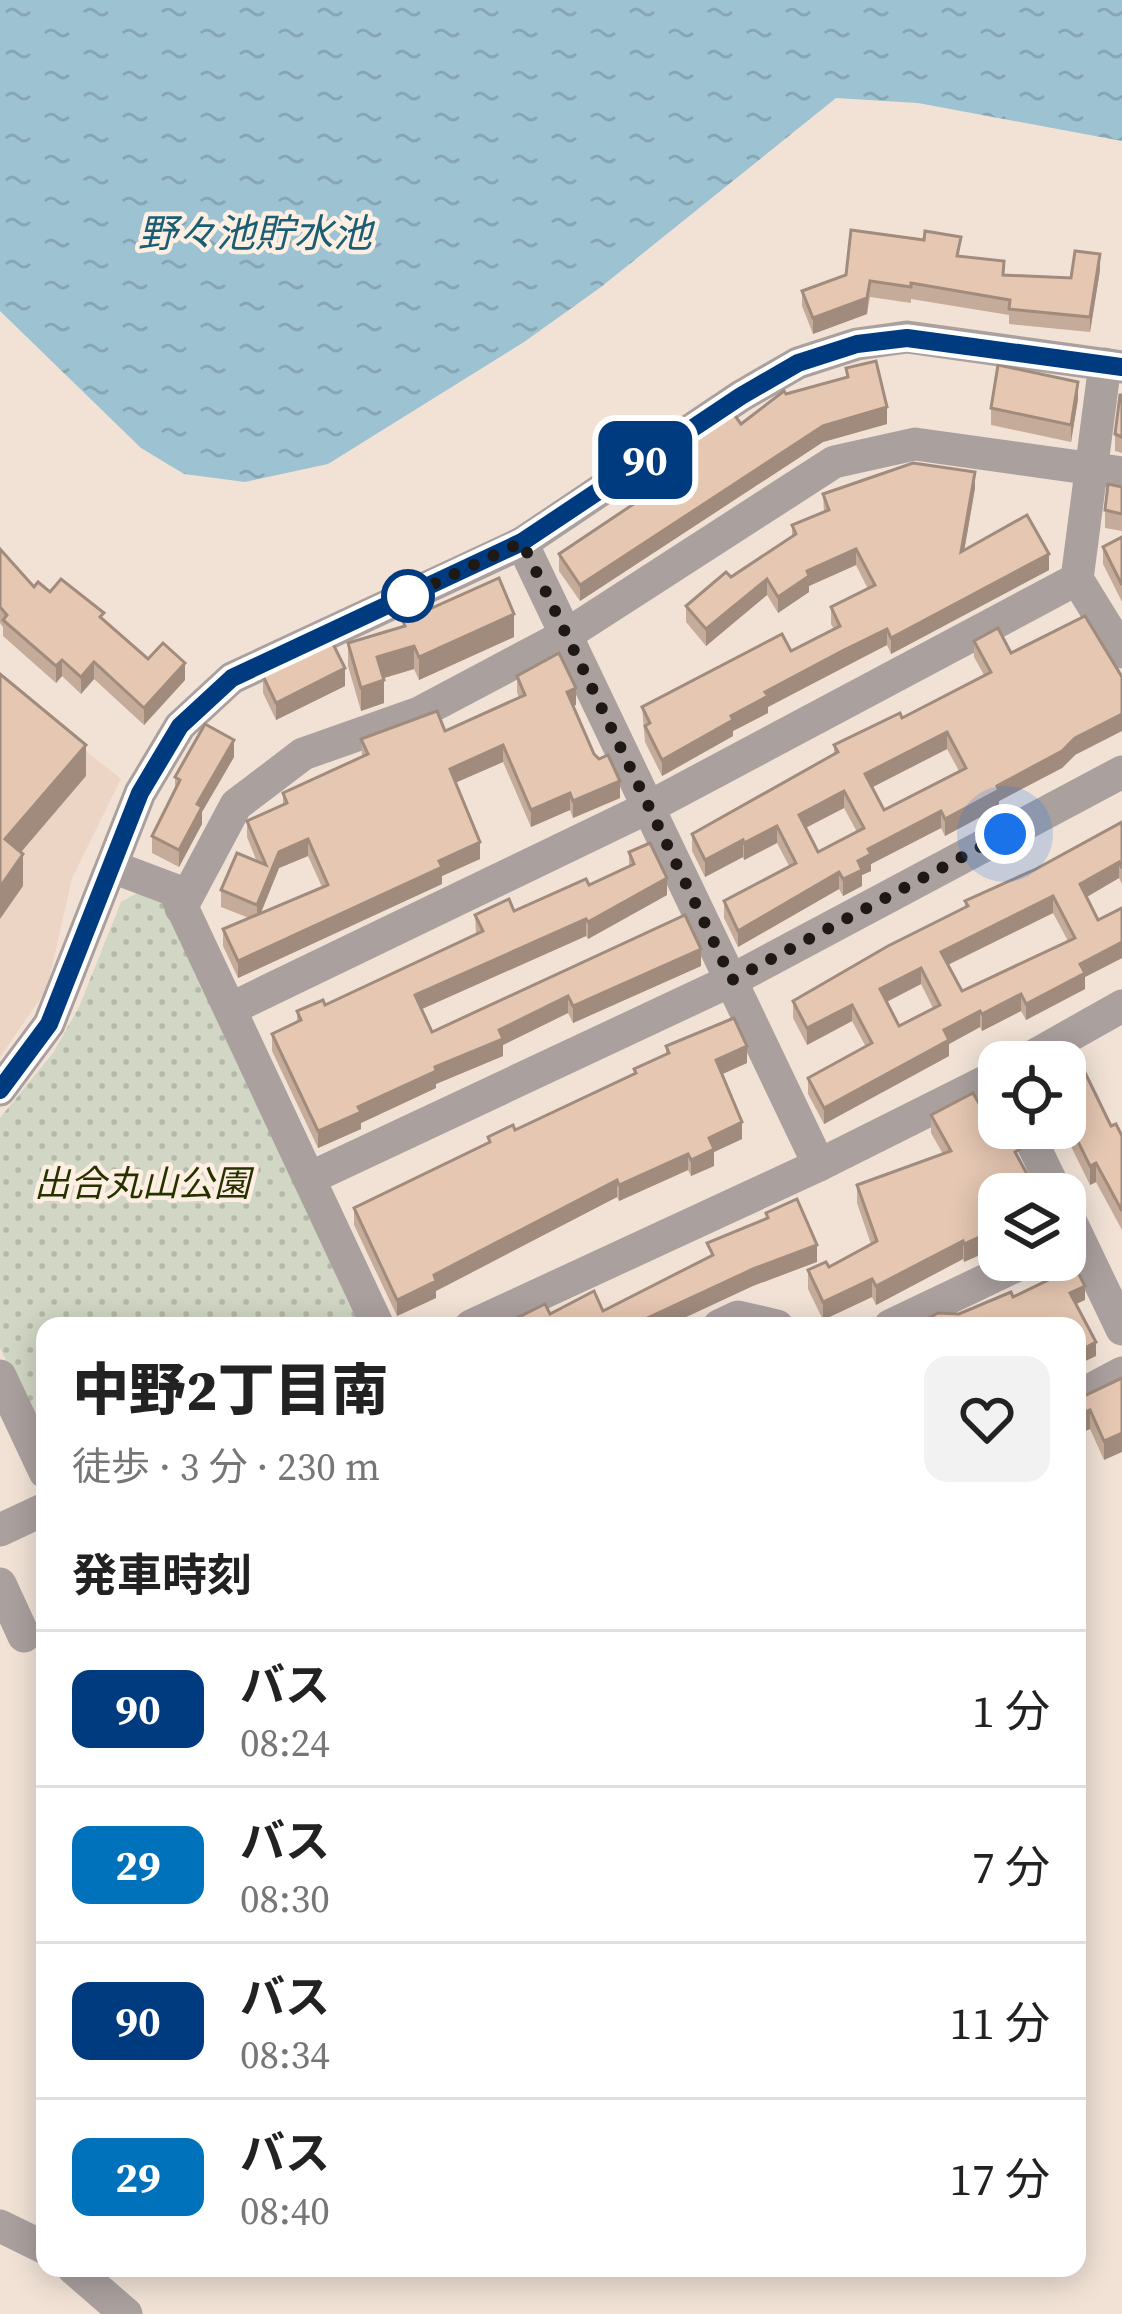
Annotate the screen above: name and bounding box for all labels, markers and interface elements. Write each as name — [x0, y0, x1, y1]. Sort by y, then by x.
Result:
water label: 野々池貯水池 — [138, 207, 376, 260]
line badge: 90 — [591, 421, 699, 499]
text: 90 — [622, 431, 668, 489]
unlabelled marker — [383, 571, 433, 621]
your location — [975, 804, 1035, 864]
map controls — [978, 1041, 1086, 1281]
button: locate — [978, 1041, 1086, 1149]
park label: 出合丸山公園 — [34, 1159, 255, 1208]
button: layers — [978, 1173, 1086, 1281]
text: 中野2丁目南 — [72, 1351, 388, 1429]
button: heart — [924, 1356, 1050, 1482]
text: 徒歩 · 3 分 · 230 m — [72, 1440, 380, 1493]
text: 発車時刻 — [72, 1544, 252, 1606]
text: バス — [240, 1654, 330, 1716]
text: 90 — [115, 1680, 161, 1738]
text: 1 分 — [972, 1680, 1050, 1742]
text: 08:24 — [240, 1716, 330, 1769]
text: バス — [240, 1810, 330, 1872]
text: 29 — [115, 1836, 161, 1894]
text: 7 分 — [972, 1836, 1050, 1898]
text: 08:30 — [240, 1872, 330, 1925]
text: バス — [240, 1966, 330, 2028]
text: 90 — [115, 1992, 161, 2050]
text: 11 分 — [950, 1992, 1050, 2054]
text: 08:34 — [240, 2028, 330, 2081]
text: バス — [240, 2122, 330, 2184]
text: 29 — [115, 2148, 161, 2206]
text: 17 分 — [950, 2148, 1050, 2210]
text: 08:40 — [240, 2184, 330, 2237]

